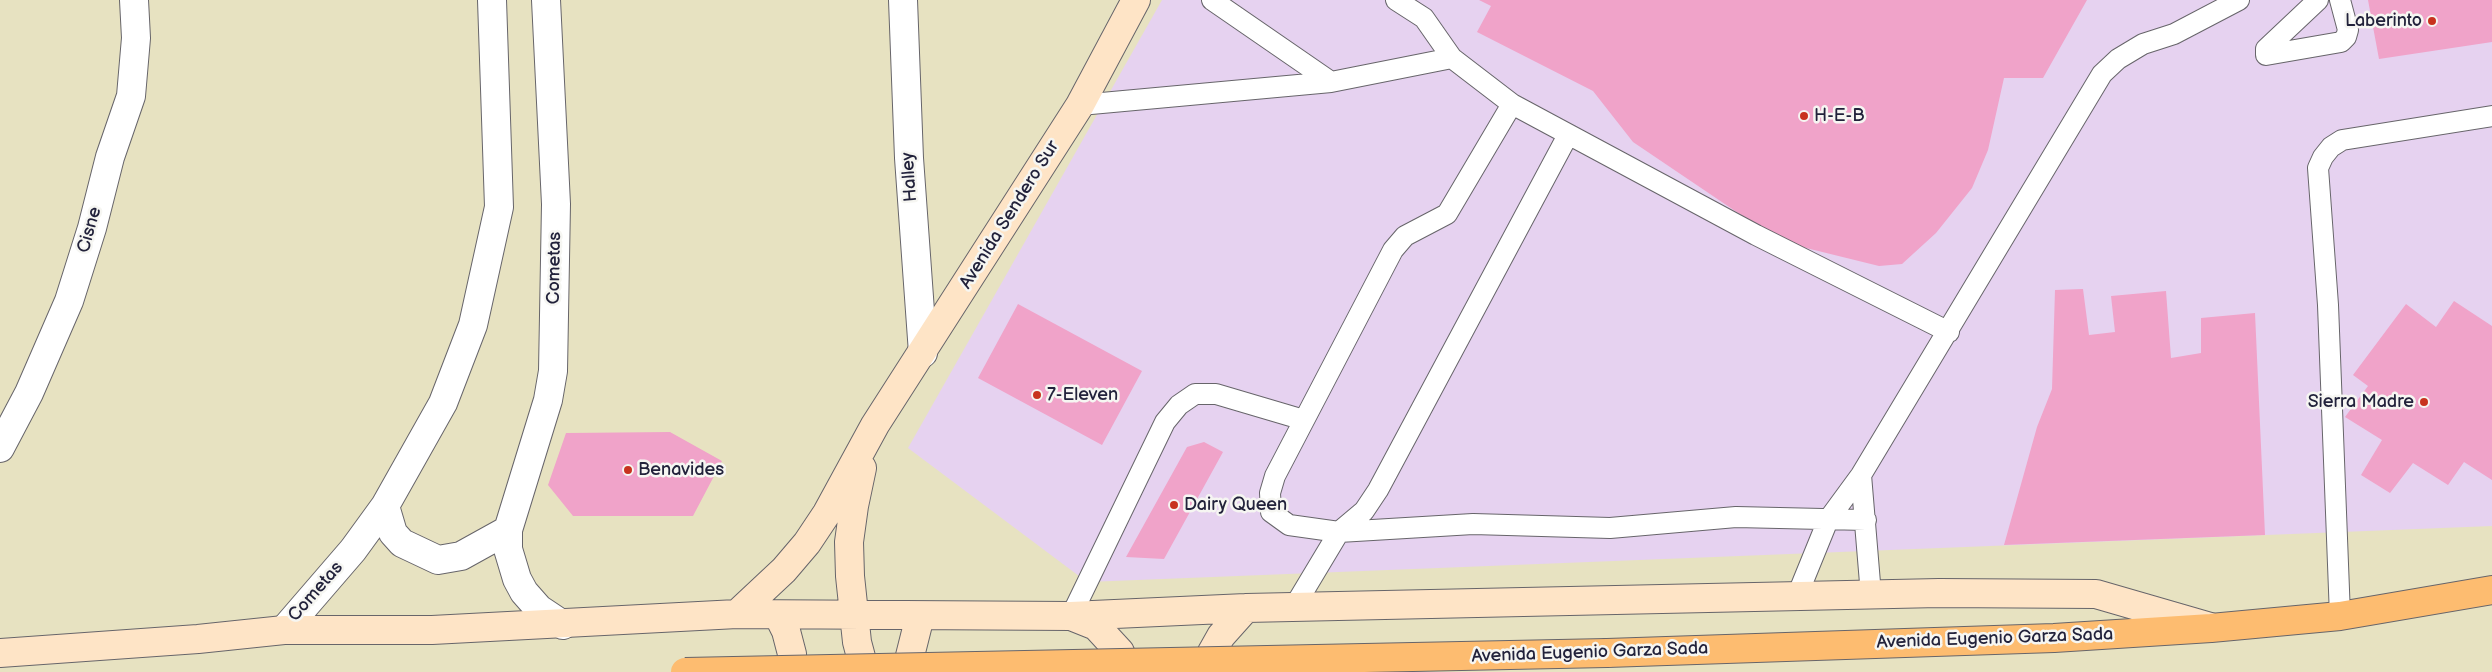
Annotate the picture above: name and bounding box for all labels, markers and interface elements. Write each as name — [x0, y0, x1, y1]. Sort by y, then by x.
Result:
place label: Laberinto — [2345, 10, 2422, 32]
marker: Laberinto — [2426, 15, 2438, 27]
place label: H-E-B — [1814, 105, 1865, 127]
marker: H-E-B — [1798, 110, 1810, 122]
street label: Avenida Sendero Sur — [956, 137, 1064, 293]
street label: Halley — [897, 151, 923, 203]
street label: Cisne — [73, 205, 107, 255]
street label: Cometas — [544, 231, 566, 305]
place label: 7-Eleven — [1047, 384, 1118, 406]
marker: 7-Eleven — [1031, 389, 1043, 401]
place label: Sierra Madre — [2308, 391, 2414, 413]
marker: Sierra Madre — [2418, 396, 2430, 408]
place label: Benavides — [638, 459, 724, 481]
marker: Benavides — [622, 464, 634, 476]
place label: Dairy Queen — [1184, 494, 1287, 516]
marker: Dairy Queen — [1168, 499, 1180, 511]
street label: Cometas — [284, 557, 348, 627]
street label: Avenida Eugenio Garza Sada — [1876, 624, 2114, 654]
street label: Avenida Eugenio Garza Sada — [1471, 638, 1709, 668]

